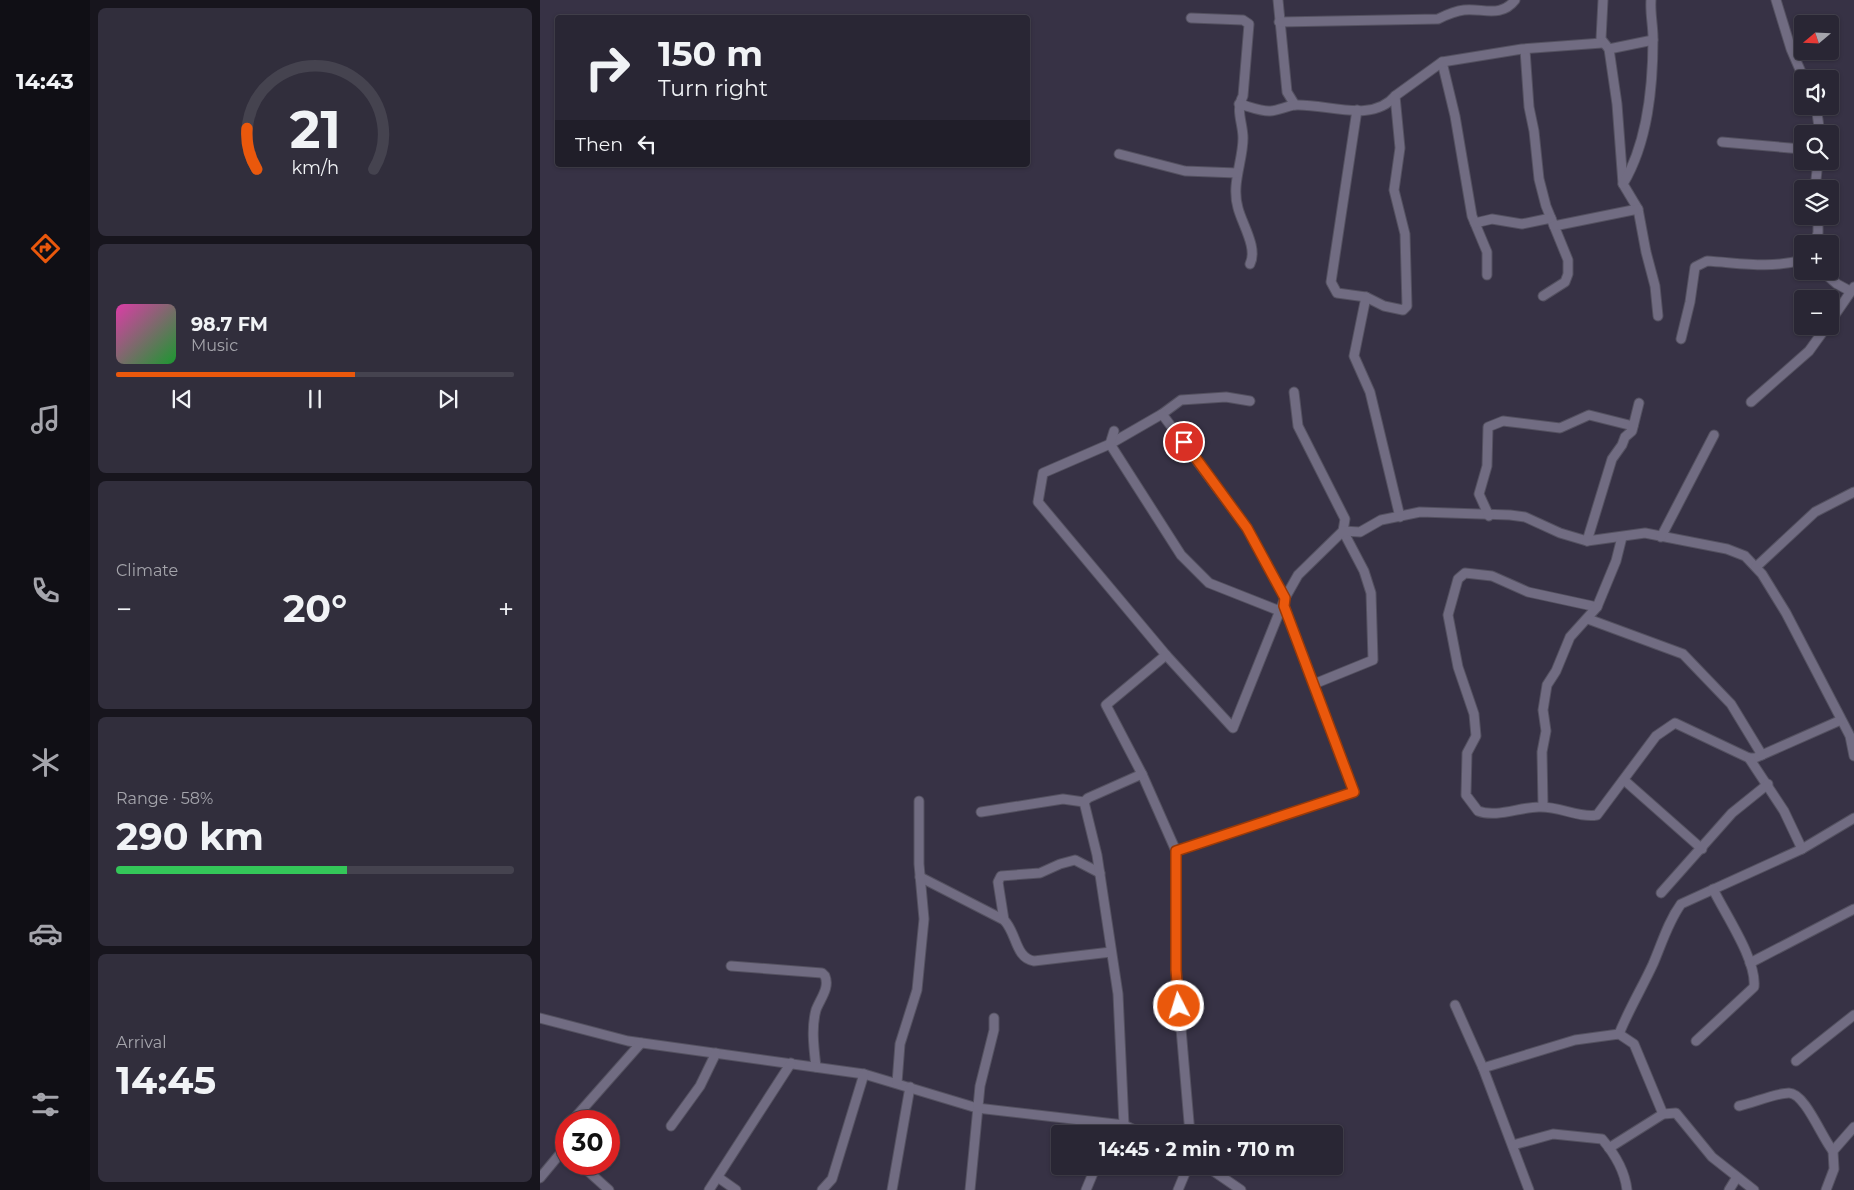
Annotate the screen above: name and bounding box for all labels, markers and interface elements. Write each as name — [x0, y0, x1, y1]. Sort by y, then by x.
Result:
north arrow — [1794, 15, 1839, 60]
map controls — [1794, 15, 1839, 335]
text: 150 m — [658, 32, 763, 75]
icon: right — [575, 35, 640, 100]
text: 14:43 — [16, 68, 74, 95]
button: sound — [1794, 70, 1839, 115]
text: Turn right — [658, 75, 768, 102]
text: 21 — [289, 98, 341, 161]
button: search — [1794, 125, 1839, 170]
icon: left — [633, 130, 661, 158]
text: Then — [575, 133, 623, 156]
text: km/h — [291, 157, 339, 178]
button: layers — [1794, 180, 1839, 225]
icon: directions — [28, 231, 63, 266]
button: + — [1794, 235, 1839, 280]
button: − — [1794, 290, 1839, 335]
text: 98.7 FM — [191, 313, 268, 336]
text: Music — [191, 336, 238, 355]
icon: previous — [168, 385, 196, 413]
icon: pause — [301, 385, 329, 413]
icon: next — [434, 385, 462, 413]
icon: music — [28, 402, 63, 437]
pin — [1163, 421, 1205, 463]
icon: arrive — [1170, 428, 1198, 456]
text: Climate — [116, 561, 178, 580]
icon: phone — [28, 573, 63, 608]
text: 20° — [283, 585, 347, 632]
text: − — [116, 592, 132, 626]
text: + — [498, 592, 514, 626]
icon: climate — [28, 745, 63, 780]
text: Range · 58% — [116, 789, 213, 808]
text: 290 km — [116, 813, 264, 860]
icon: car — [28, 916, 63, 951]
position arrow — [1152, 979, 1204, 1031]
text: Arrival — [116, 1033, 166, 1052]
text: 14:45 — [116, 1057, 216, 1104]
icon: filters — [28, 1087, 63, 1122]
speed limit sign: 30 — [555, 1110, 620, 1175]
text: 14:45 · 2 min · 710 m — [1099, 1138, 1295, 1161]

